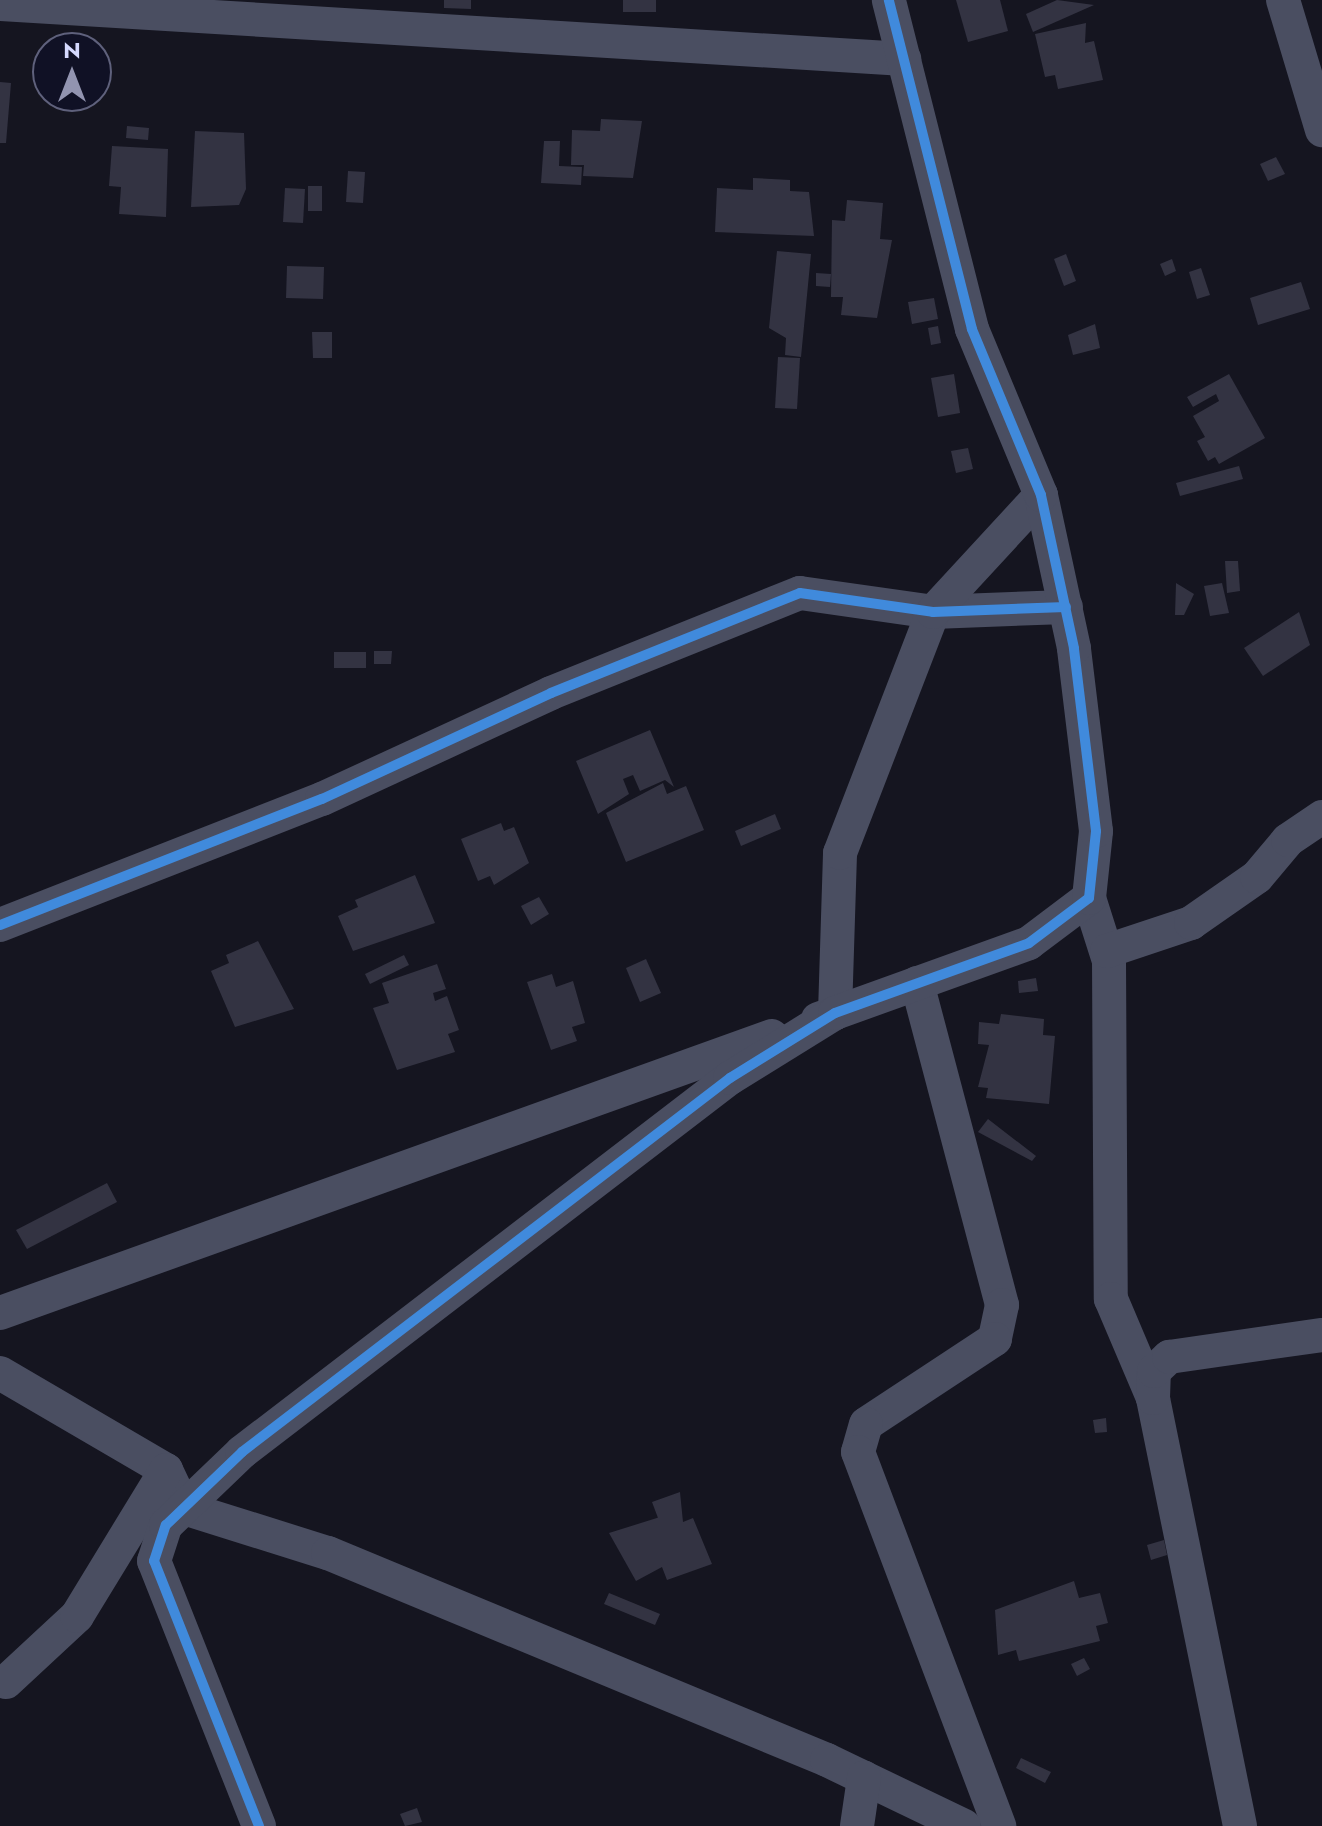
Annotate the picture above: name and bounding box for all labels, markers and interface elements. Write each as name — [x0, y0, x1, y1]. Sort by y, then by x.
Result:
north arrow — [32, 32, 112, 112]
text: N — [63, 34, 81, 66]

